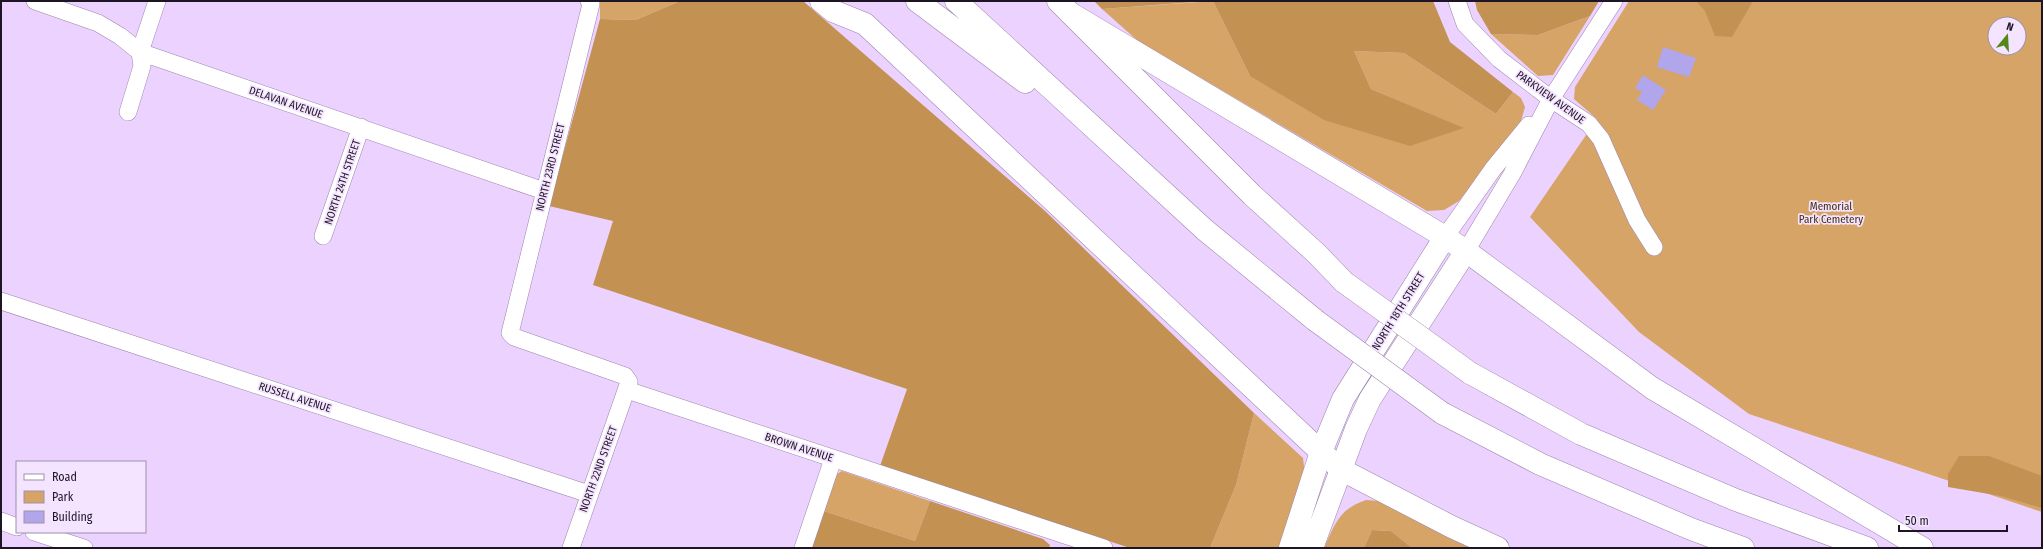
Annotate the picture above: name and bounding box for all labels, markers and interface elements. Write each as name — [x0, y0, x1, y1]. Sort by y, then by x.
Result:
north arrow — [1987, 16, 2027, 56]
text: N — [2005, 20, 2015, 34]
street label: PARKVIEW AVENUE — [1514, 68, 1588, 127]
street label: DELAVAN AVENUE — [247, 84, 324, 121]
street label: NORTH 23RD STREET — [533, 121, 568, 212]
street label: NORTH 24TH STREET — [322, 137, 363, 226]
park label: Memorial Park Cemetery — [1799, 200, 1863, 226]
street label: NORTH 18TH STREET — [1369, 269, 1428, 353]
street label: RUSSELL AVENUE — [257, 380, 333, 415]
street label: NORTH 22ND STREET — [577, 423, 620, 514]
street label: BROWN AVENUE — [763, 430, 835, 465]
legend — [16, 461, 146, 533]
text: Road — [52, 470, 77, 484]
text: Park — [52, 490, 74, 504]
scale bar — [1899, 507, 2007, 533]
text: Building — [52, 510, 93, 524]
text: 50 m — [1905, 514, 1929, 528]

